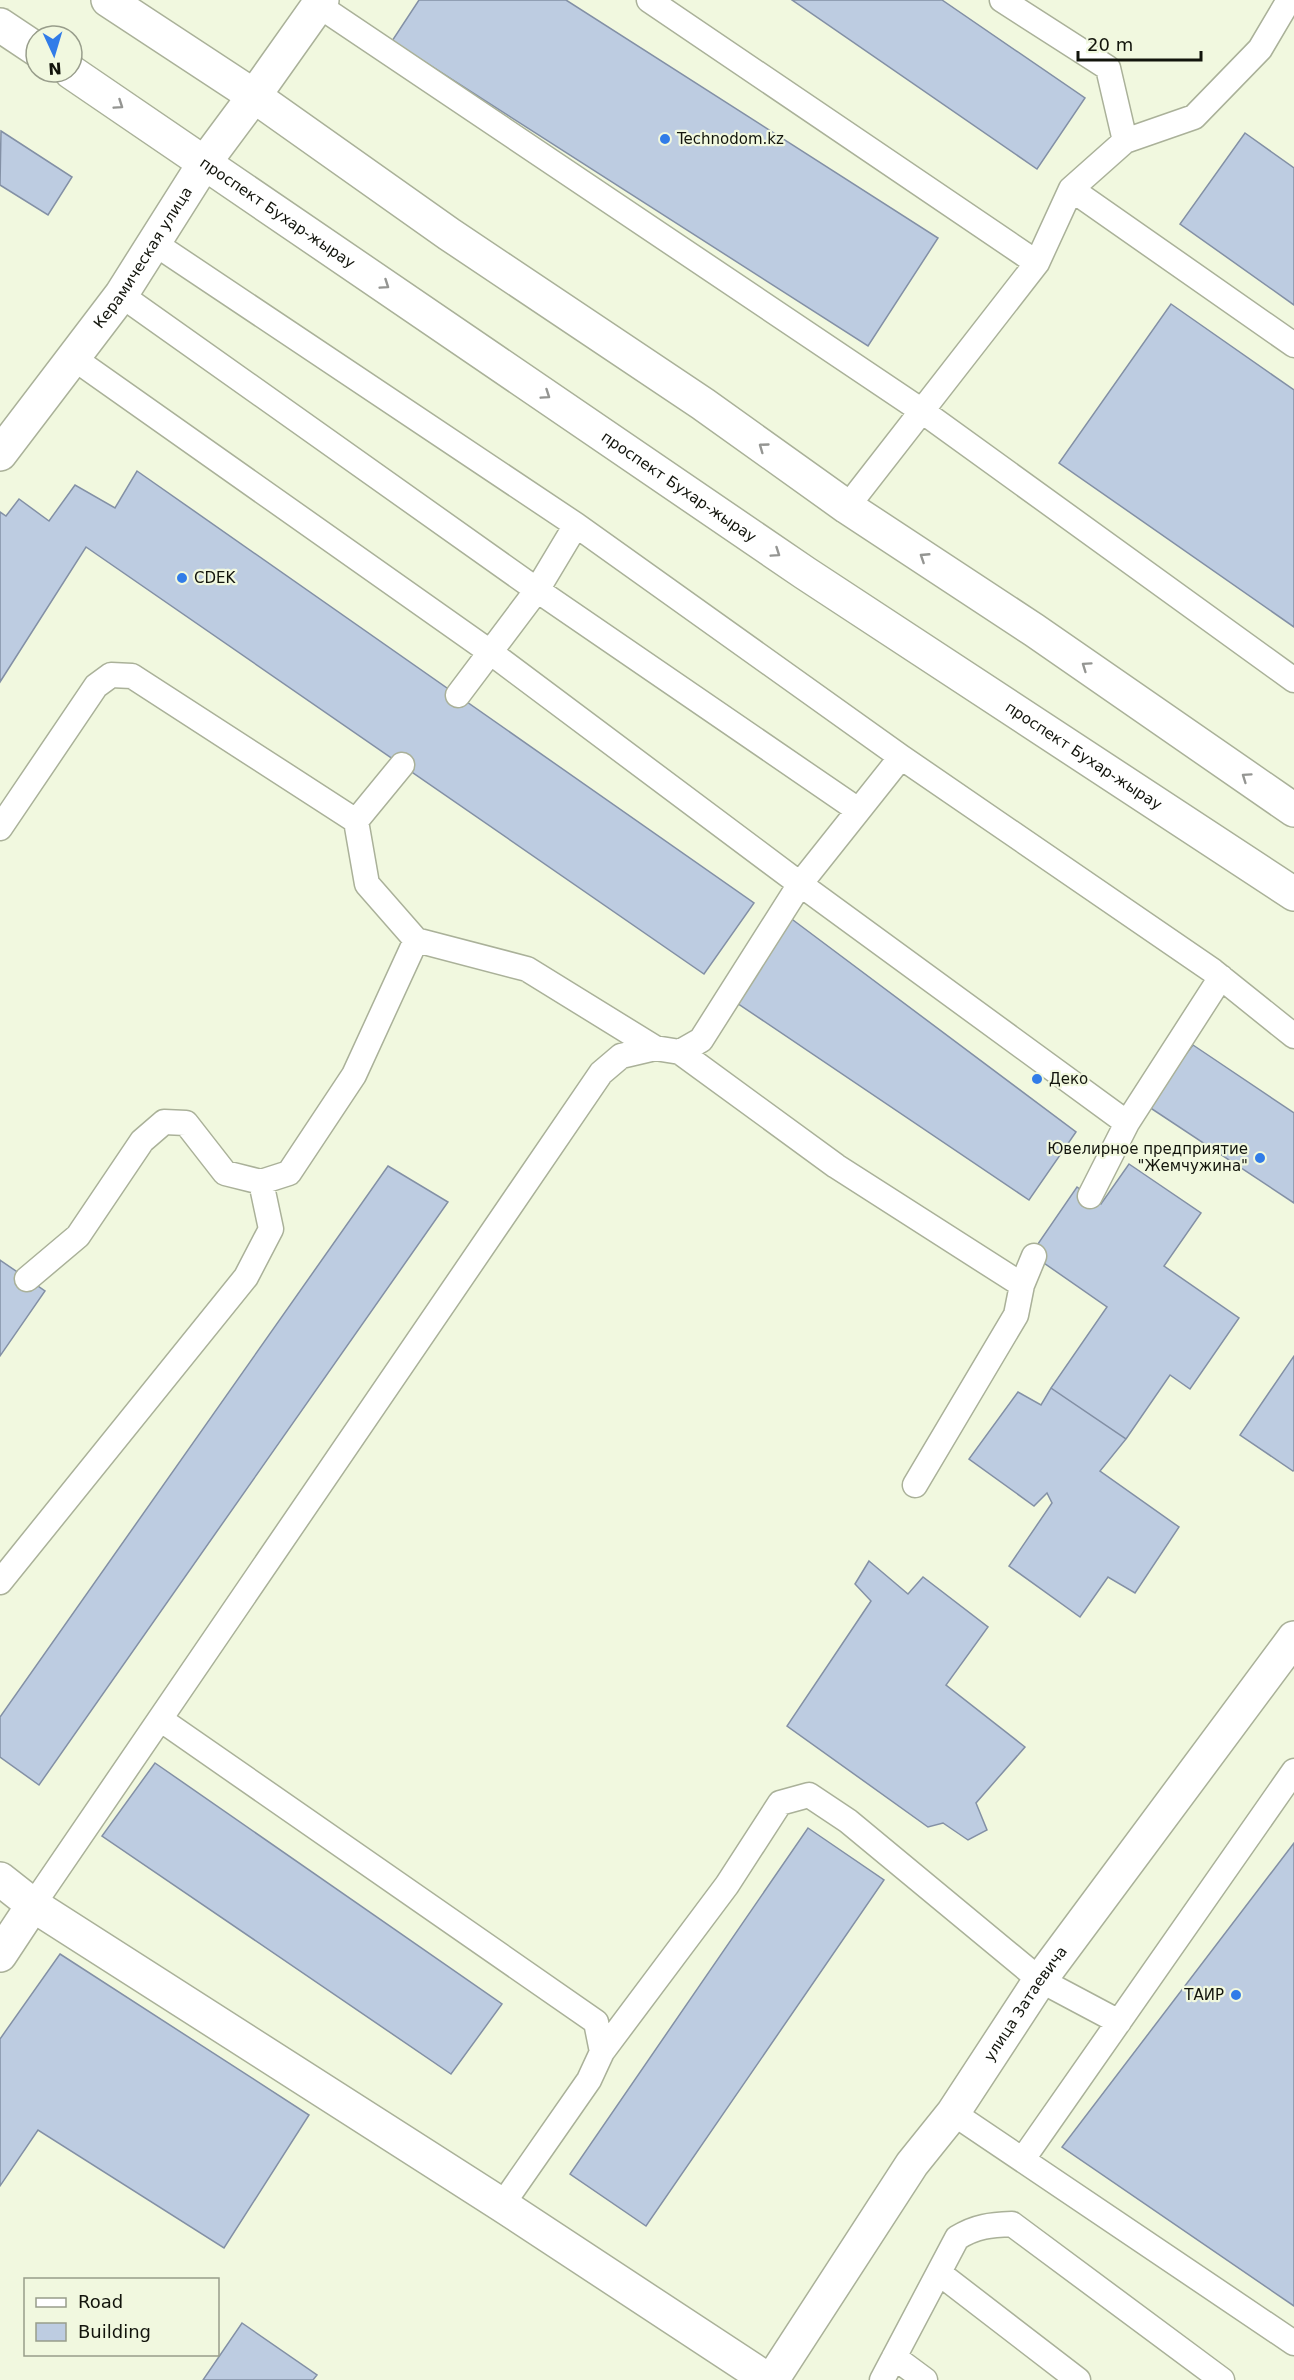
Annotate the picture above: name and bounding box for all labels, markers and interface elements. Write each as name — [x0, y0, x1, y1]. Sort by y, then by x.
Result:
north arrow — [24, 24, 84, 84]
scale bar — [1078, 24, 1201, 62]
text: 20 m — [1087, 34, 1133, 55]
text: N — [48, 59, 62, 78]
one-way arrow — [113, 97, 124, 108]
place label: Technodom.kz — [676, 130, 784, 148]
marker: Technodom.kz — [658, 132, 672, 146]
street label: проспект Бухар-жырау — [197, 154, 358, 272]
street label: Керамическая улица — [90, 184, 196, 332]
one-way arrow — [378, 278, 389, 289]
one-way arrow — [539, 388, 550, 399]
street label: проспект Бухар-жырау — [598, 428, 760, 546]
one-way arrow — [758, 443, 769, 454]
one-way arrow — [769, 546, 780, 557]
one-way arrow — [919, 554, 930, 565]
place label: CDEK — [194, 569, 237, 587]
marker: CDEK — [175, 571, 189, 585]
one-way arrow — [1081, 662, 1092, 673]
street label: проспект Бухар-жырау — [1002, 698, 1165, 814]
one-way arrow — [1242, 773, 1253, 784]
place label: Деко — [1049, 1070, 1088, 1088]
marker: Деко — [1030, 1072, 1044, 1086]
place label: Ювелирное предприятие "Жемчужина" — [1047, 1140, 1248, 1175]
marker: Ювелирное предприятие "Жемчужина" — [1253, 1151, 1267, 1165]
street label: улица Затаевича — [980, 1943, 1071, 2065]
place label: ТАИР — [1183, 1986, 1224, 2004]
marker: ТАИР — [1229, 1988, 1243, 2002]
legend — [24, 2278, 219, 2356]
text: Road — [78, 2291, 123, 2312]
text: Building — [78, 2321, 151, 2342]

